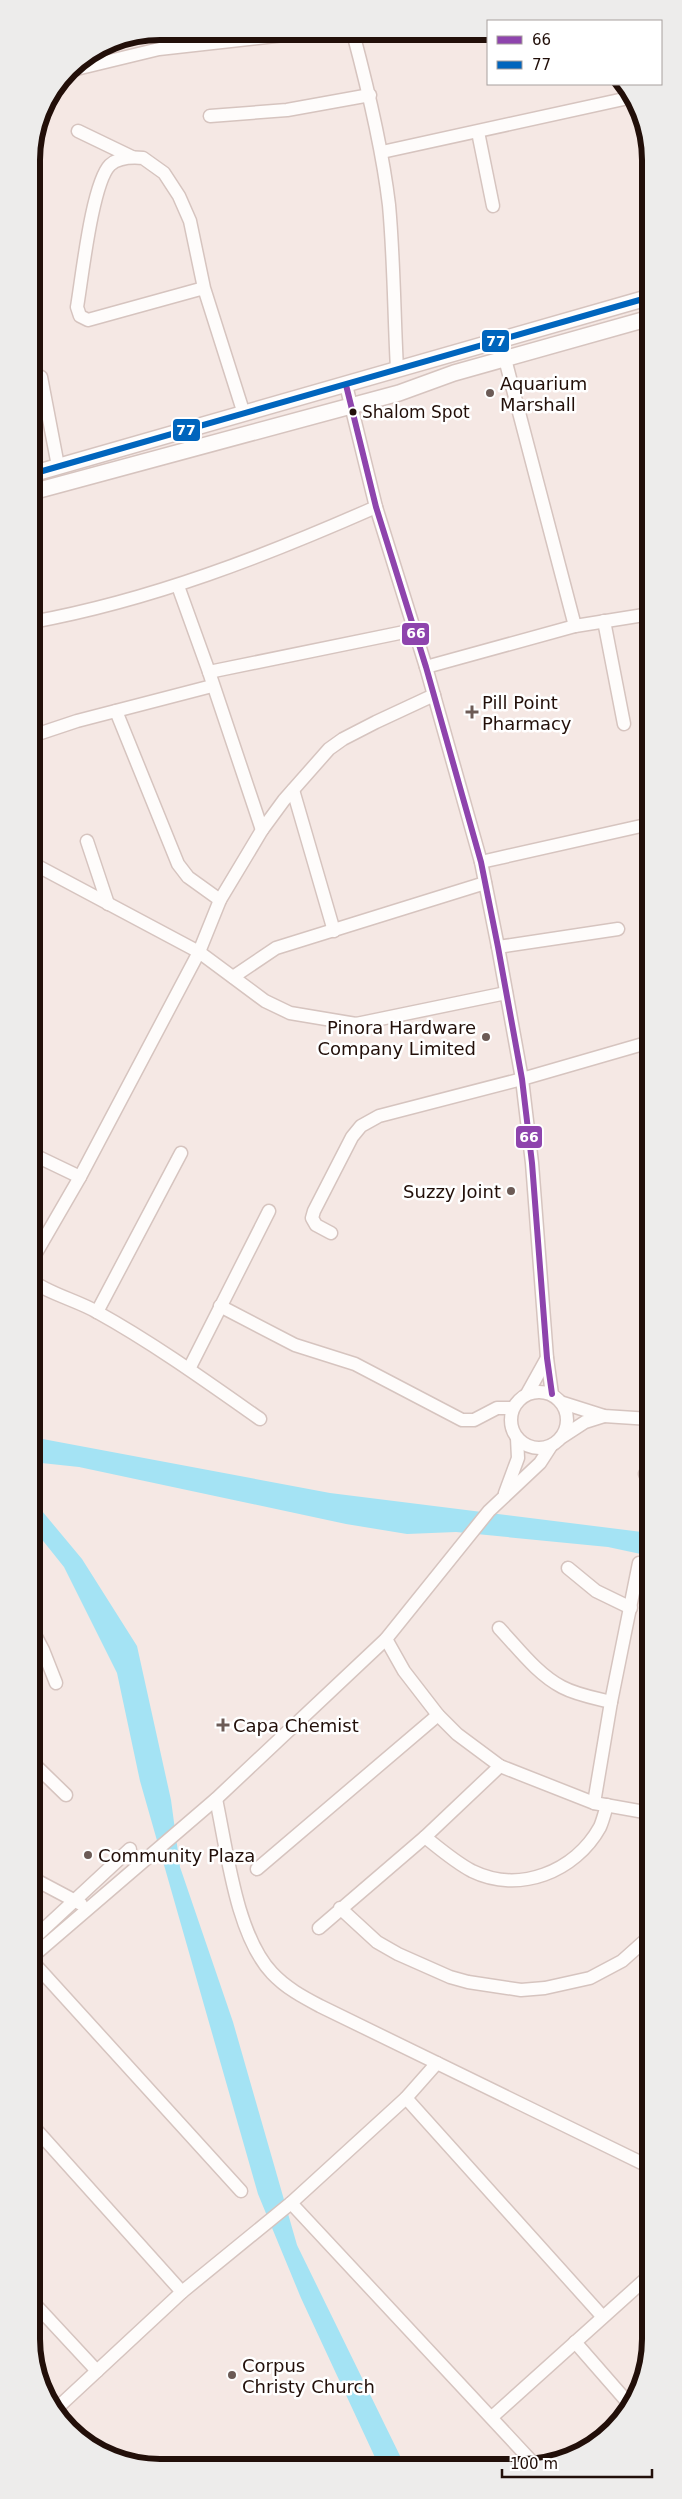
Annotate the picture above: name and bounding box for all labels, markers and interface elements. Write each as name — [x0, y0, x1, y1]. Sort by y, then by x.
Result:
legend — [487, 20, 662, 85]
text: 66 — [532, 31, 551, 49]
text: 77 — [532, 56, 551, 74]
line badge: 77 — [481, 329, 510, 353]
text: 77 — [486, 333, 506, 349]
place label: Aquarium Marshall — [500, 373, 587, 415]
marker: Aquarium Marshall — [484, 387, 496, 399]
place label: Shalom Spot — [362, 402, 470, 422]
marker: Shalom Spot — [348, 407, 358, 417]
line badge: 77 — [172, 418, 201, 442]
text: 77 — [176, 422, 196, 438]
line badge: 66 — [401, 622, 430, 646]
text: 66 — [406, 625, 426, 641]
place label: Pill Point Pharmacy — [482, 692, 572, 734]
marker: Pill Point Pharmacy — [466, 706, 478, 718]
place label: Pinora Hardware Company Limited — [318, 1017, 476, 1059]
marker: Pinora Hardware Company Limited — [480, 1031, 492, 1043]
line badge: 66 — [515, 1125, 543, 1149]
text: 66 — [519, 1129, 539, 1145]
place label: Suzzy Joint — [403, 1181, 501, 1202]
marker: Suzzy Joint — [505, 1185, 517, 1197]
place label: Capa Chemist — [233, 1715, 359, 1736]
marker: Capa Chemist — [217, 1719, 229, 1731]
place label: Community Plaza — [98, 1845, 255, 1866]
marker: Community Plaza — [82, 1849, 94, 1861]
place label: Corpus Christy Church — [242, 2355, 375, 2397]
marker: Corpus Christy Church — [226, 2369, 238, 2381]
scale bar — [502, 2446, 652, 2478]
text: 100 m — [510, 2455, 558, 2473]

